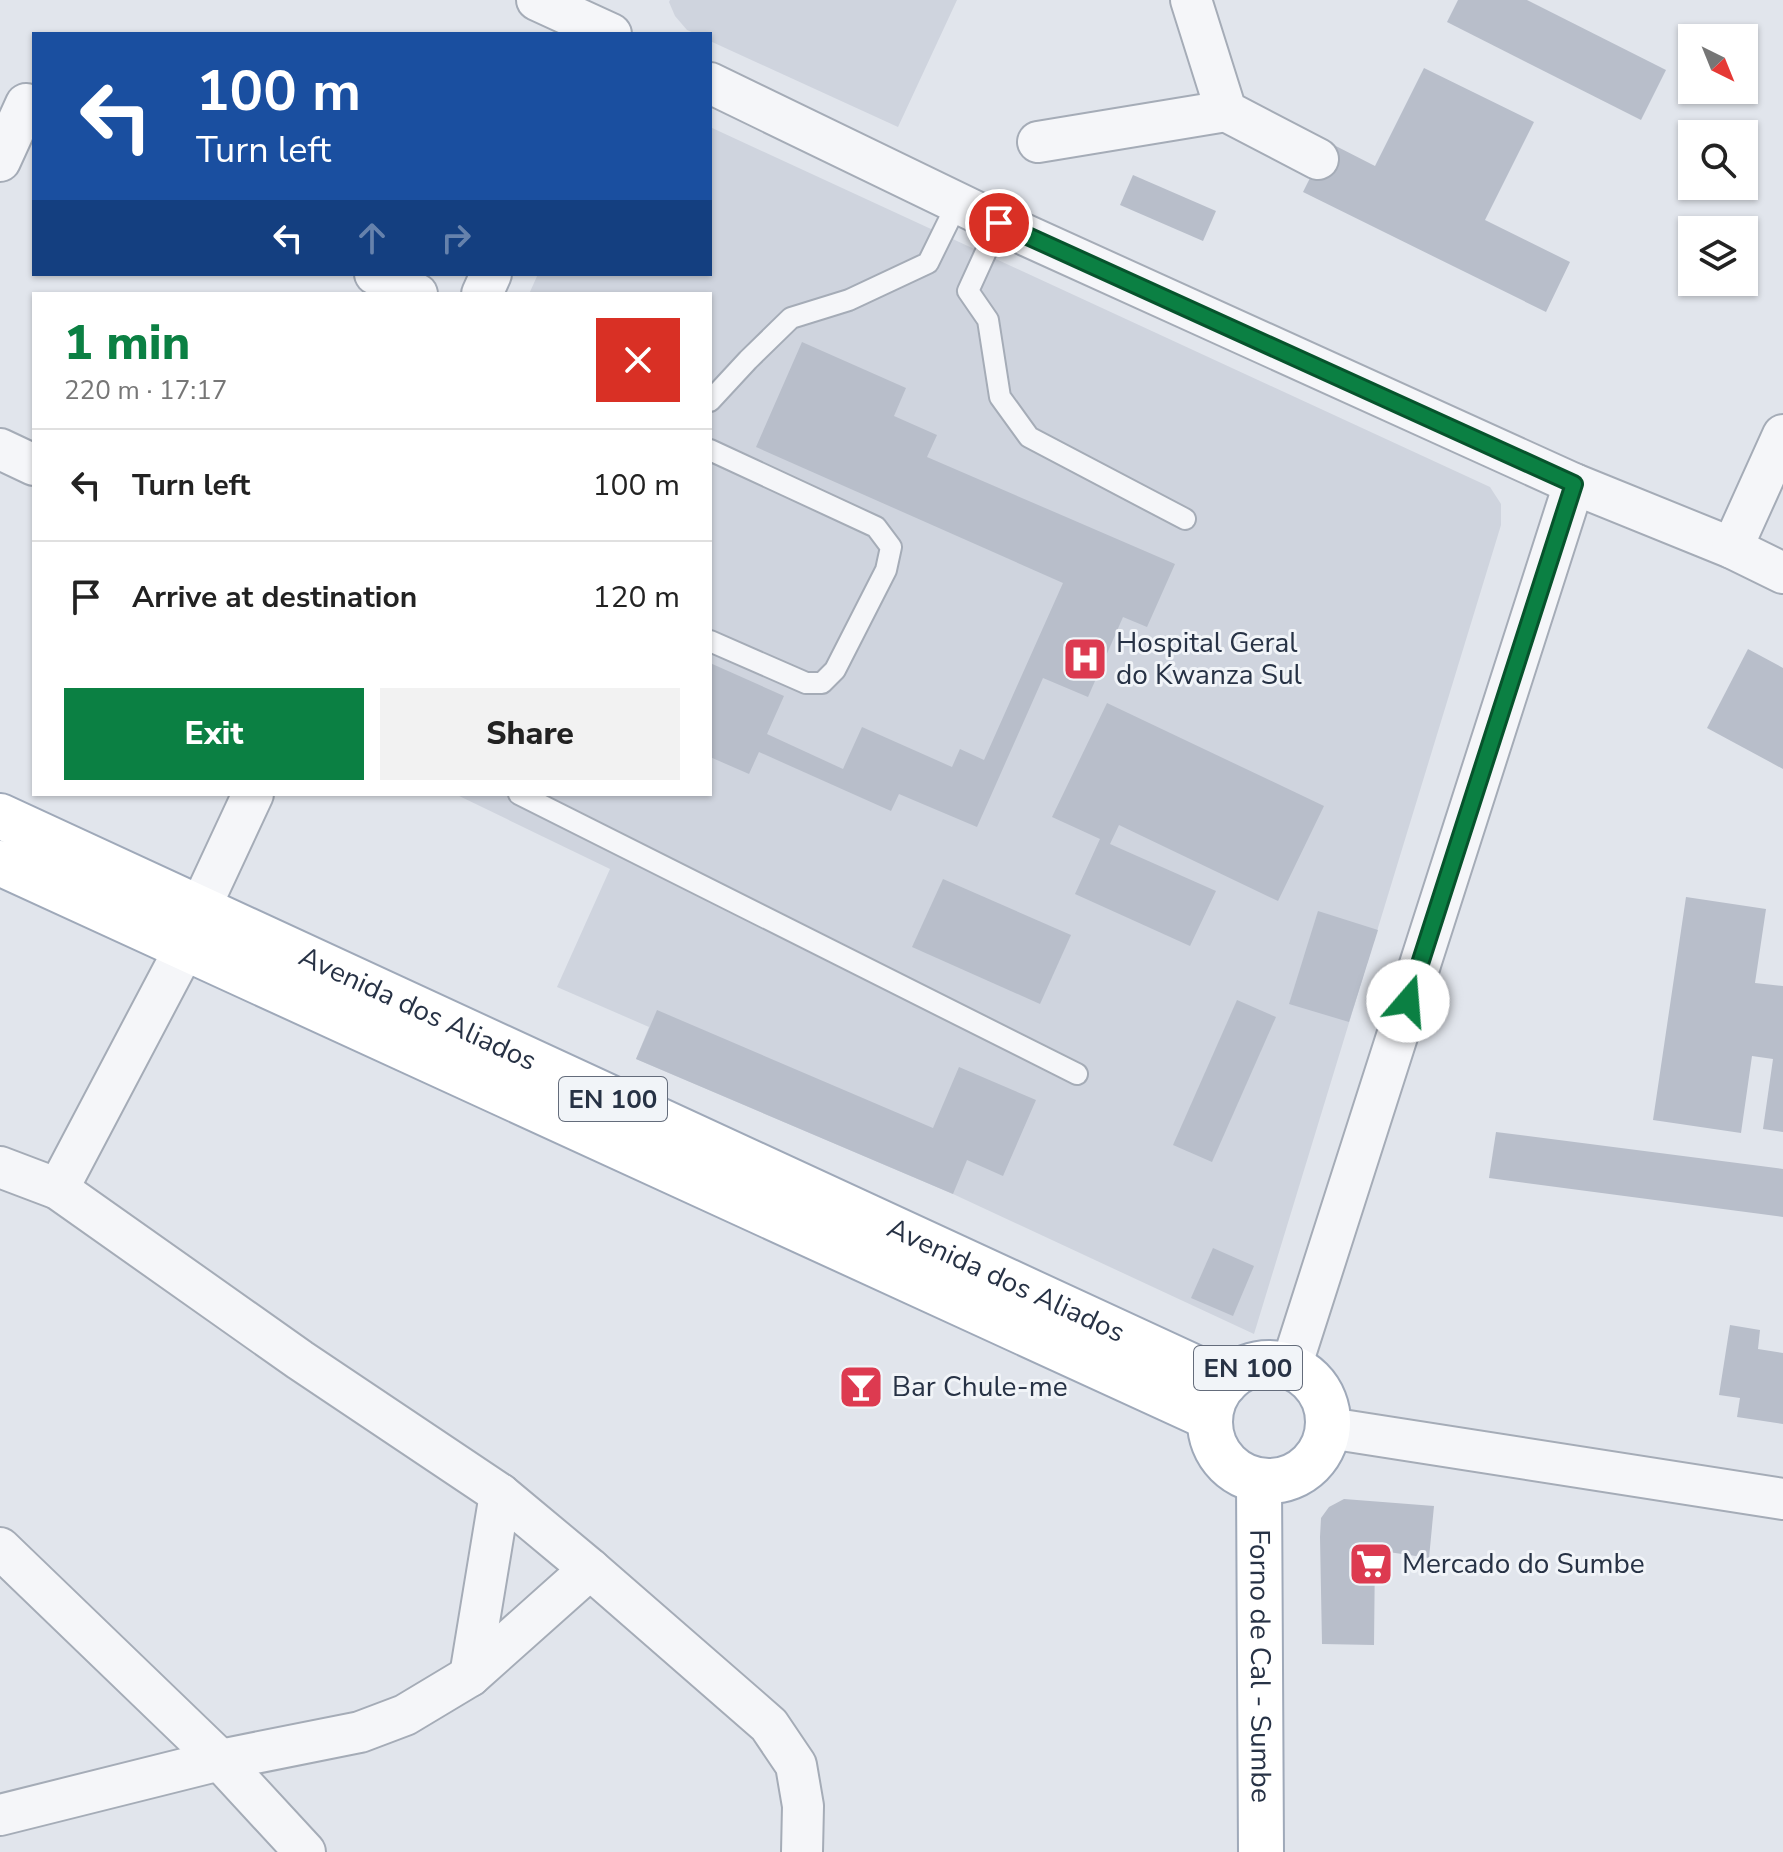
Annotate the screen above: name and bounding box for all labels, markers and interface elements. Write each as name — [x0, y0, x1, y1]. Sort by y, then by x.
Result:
north arrow — [1678, 24, 1758, 104]
map controls — [1678, 24, 1758, 296]
text: 100 m — [196, 53, 361, 130]
icon: left — [64, 64, 168, 168]
button: search — [1678, 120, 1758, 200]
text: Turn left — [196, 126, 331, 175]
pin — [965, 189, 1033, 257]
icon: arrive — [977, 201, 1021, 245]
icon: left — [266, 216, 310, 260]
icon: ahead — [350, 216, 394, 260]
icon: right — [434, 216, 478, 260]
button: layers — [1678, 216, 1758, 296]
text: 1 min — [64, 310, 190, 376]
button: close — [596, 318, 680, 402]
text: 220 m · 17:17 — [64, 373, 227, 408]
icon: left — [64, 463, 108, 507]
text: Turn left — [132, 465, 250, 506]
text: 100 m — [593, 465, 680, 506]
icon: arrive — [64, 575, 108, 619]
text: Arrive at destination — [132, 577, 417, 618]
text: 120 m — [593, 577, 680, 618]
place label: Hospital Geral do Kwanza Sul — [1116, 624, 1303, 694]
hospital icon: Hospital Geral do Kwanza Sul — [1061, 635, 1109, 683]
button: Exit — [64, 688, 364, 780]
button: Share — [380, 688, 680, 780]
street label: Avenida dos Aliados — [293, 938, 543, 1080]
position arrow — [1366, 959, 1450, 1043]
road number: EN 100 — [559, 1077, 667, 1121]
street label: Avenida dos Aliados — [881, 1209, 1131, 1352]
road number: EN 100 — [1194, 1346, 1302, 1390]
bar icon: Bar Chule-me — [837, 1363, 885, 1411]
place label: Bar Chule-me — [892, 1368, 1068, 1406]
street label: Forno de Cal - Sumbe — [1240, 1529, 1280, 1803]
supermarket icon: Mercado do Sumbe — [1347, 1540, 1395, 1588]
place label: Mercado do Sumbe — [1402, 1545, 1645, 1583]

